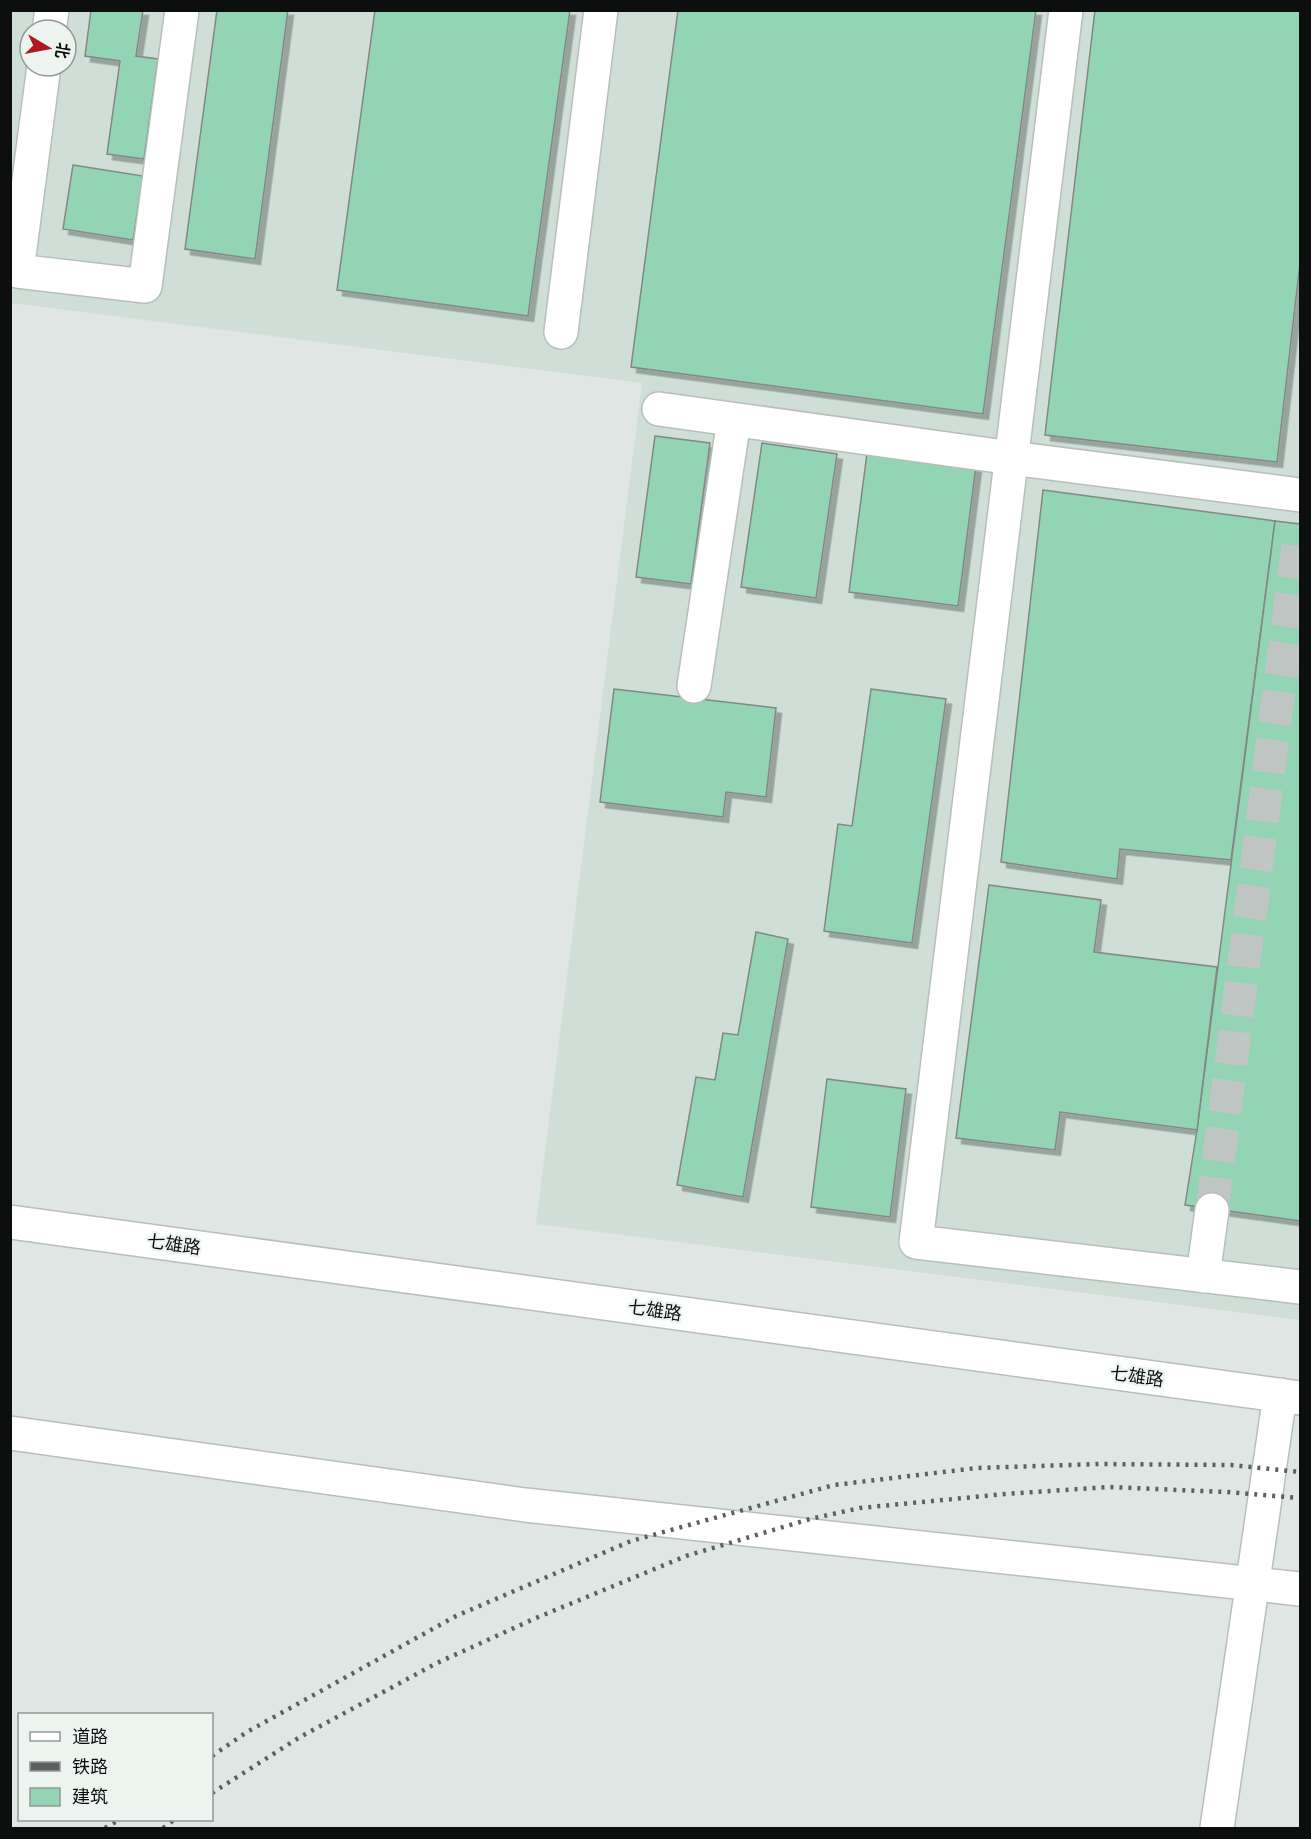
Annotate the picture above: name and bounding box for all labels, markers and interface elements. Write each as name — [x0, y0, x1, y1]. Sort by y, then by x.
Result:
north arrow — [18, 18, 78, 78]
text: 北 — [52, 41, 74, 60]
street label: 七雄路 — [146, 1229, 202, 1259]
street label: 七雄路 — [627, 1295, 683, 1325]
street label: 七雄路 — [1109, 1361, 1165, 1391]
legend — [18, 1713, 213, 1821]
text: 道路 — [72, 1725, 108, 1748]
text: 铁路 — [72, 1755, 108, 1778]
text: 建筑 — [72, 1785, 108, 1808]

